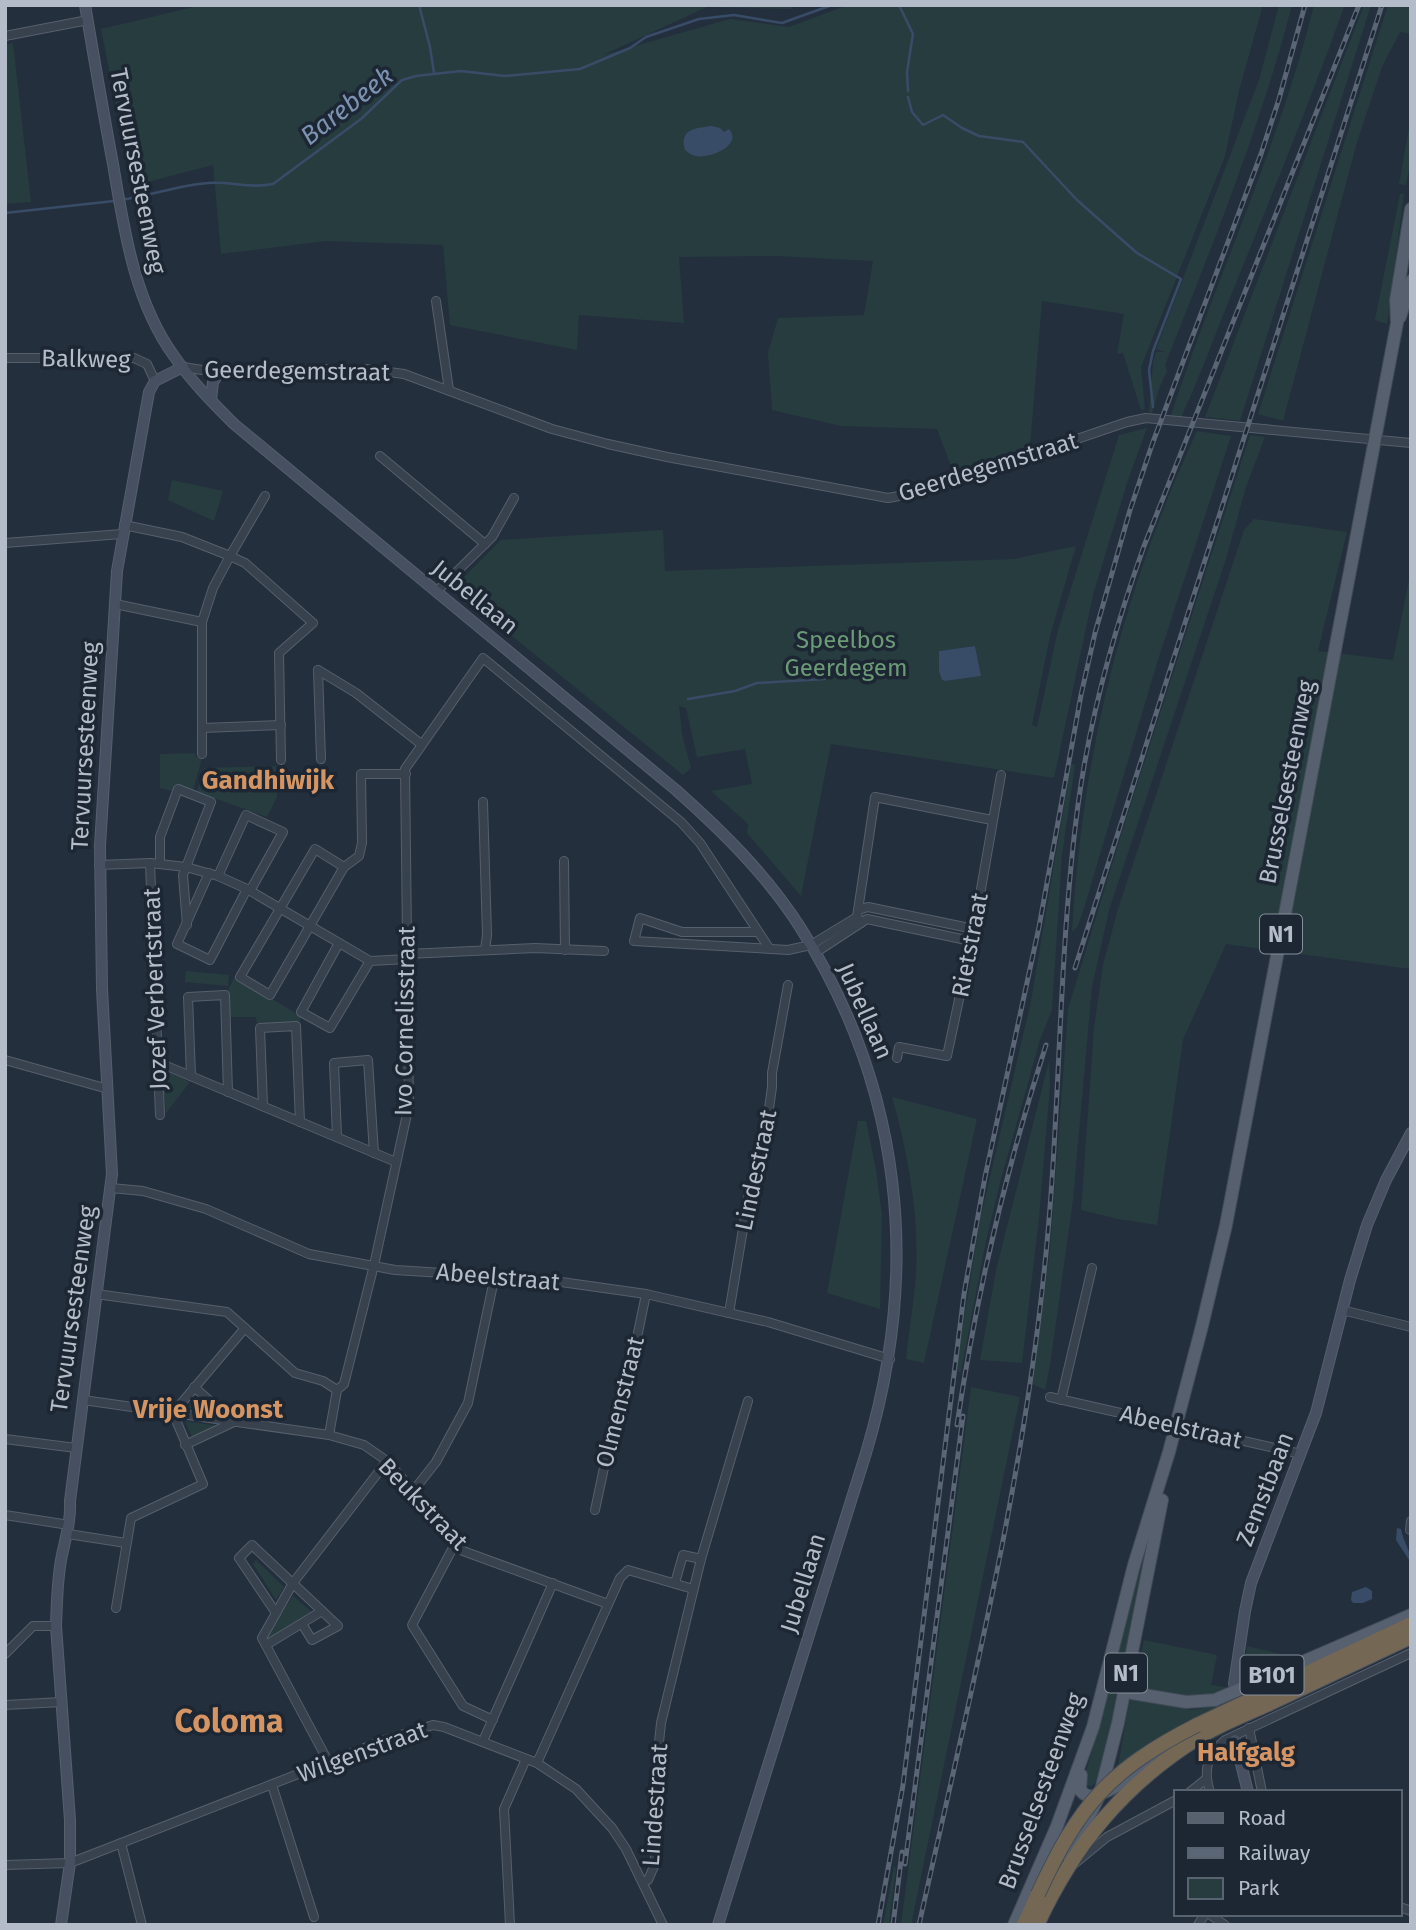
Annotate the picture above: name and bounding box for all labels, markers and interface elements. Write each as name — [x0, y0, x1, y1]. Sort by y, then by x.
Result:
water label: Barebeek — [295, 60, 399, 152]
street label: Tervuursesteenweg — [104, 66, 172, 277]
street label: Balkweg — [41, 344, 132, 374]
street label: Geerdegemstraat — [204, 355, 391, 387]
street label: Geerdegemstraat — [895, 426, 1081, 508]
street label: Jubellaan — [426, 554, 524, 640]
park label: Speelbos Geerdegem — [784, 626, 908, 682]
street label: Tervuursesteenweg — [66, 640, 104, 851]
street label: Brusselsesteenweg — [1254, 677, 1321, 886]
district label: Gandhiwijk — [202, 765, 335, 796]
street label: Jozef Verbertstraat — [137, 887, 173, 1091]
street label: Rietstraat — [946, 890, 994, 1000]
road number: N1 — [1260, 914, 1302, 953]
street label: Ivo Cornelisstraat — [389, 925, 421, 1116]
street label: Jubellaan — [831, 958, 899, 1064]
street label: Lindestraat — [730, 1107, 783, 1233]
street label: Tervuursesteenweg — [45, 1203, 101, 1414]
street label: Abeelstraat — [435, 1258, 561, 1296]
street label: Olmenstraat — [590, 1333, 650, 1471]
district label: Vrije Woonst — [132, 1394, 284, 1425]
street label: Abeelstraat — [1117, 1399, 1245, 1455]
street label: Zemstbaan — [1231, 1428, 1299, 1550]
street label: Beukstraat — [372, 1452, 474, 1556]
street label: Jubellaan — [775, 1530, 831, 1636]
road number: N1 — [1105, 1654, 1147, 1692]
road number: B101 — [1240, 1656, 1304, 1694]
street label: Brusselsesteenweg — [992, 1689, 1090, 1893]
district label: Coloma — [174, 1702, 284, 1740]
street label: Wilgenstraat — [293, 1716, 431, 1788]
district label: Halfgalg — [1197, 1737, 1296, 1768]
street label: Lindestraat — [637, 1742, 673, 1867]
legend — [1174, 1790, 1402, 1916]
text: Road — [1238, 1805, 1286, 1831]
text: Railway — [1238, 1840, 1311, 1866]
text: Park — [1238, 1875, 1280, 1901]

